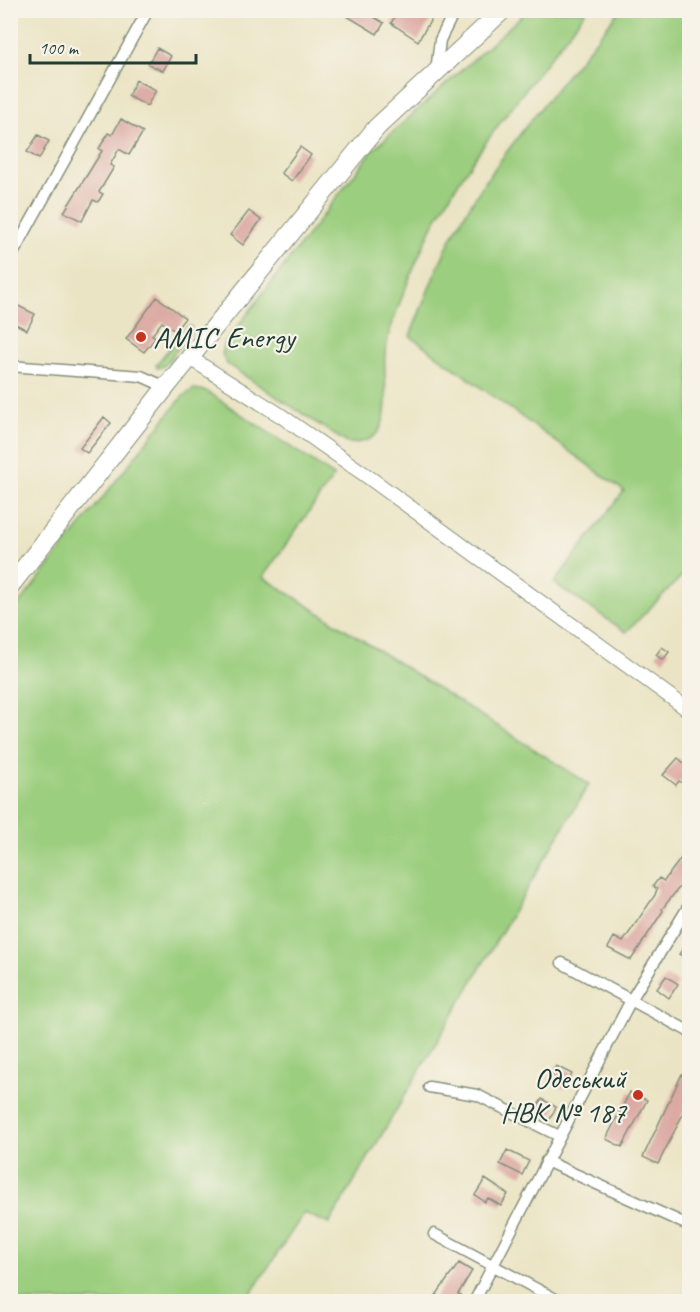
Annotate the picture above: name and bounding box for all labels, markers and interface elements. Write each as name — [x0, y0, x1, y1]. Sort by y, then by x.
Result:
scale bar — [30, 27, 196, 65]
text: 100 m — [39, 37, 80, 59]
place label: AMIC Energy — [153, 318, 297, 356]
marker: AMIC Energy — [134, 330, 148, 344]
place label: Одеський НВК № 187 — [500, 1059, 627, 1131]
marker: Одеський НВК № 187 — [631, 1088, 645, 1102]

